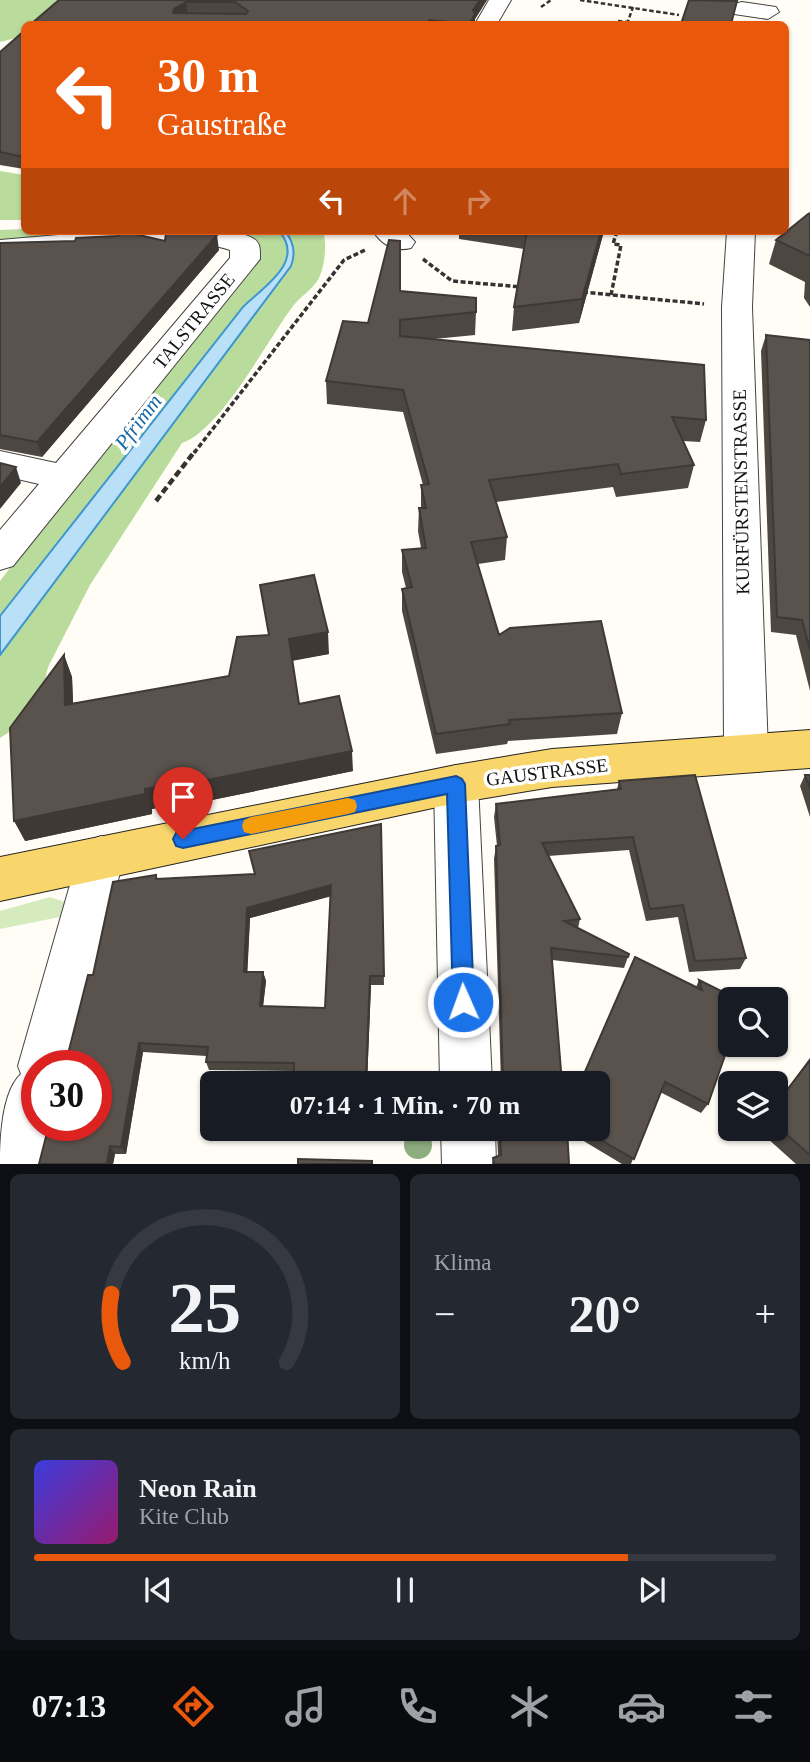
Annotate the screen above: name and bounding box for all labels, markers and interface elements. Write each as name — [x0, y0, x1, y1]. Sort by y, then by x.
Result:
text: 30 m — [157, 48, 259, 103]
icon: left — [42, 49, 133, 140]
text: Gaustraße — [157, 106, 287, 142]
icon: left — [313, 182, 351, 220]
icon: ahead — [386, 182, 424, 220]
icon: right — [459, 182, 497, 220]
street label: TALSTRASSE — [149, 269, 239, 373]
street label: KURFÜRSTENSTRASSE — [729, 389, 753, 595]
water label: Pfrimm — [109, 390, 167, 455]
street label: GAUSTRASSE — [485, 754, 609, 790]
pin — [153, 767, 213, 839]
icon: arrive — [164, 778, 202, 816]
position arrow — [426, 965, 500, 1039]
map controls — [718, 987, 788, 1141]
button: search — [718, 987, 788, 1057]
speed limit sign: 30 — [21, 1050, 112, 1141]
button: layers — [718, 1071, 788, 1141]
text: 07:14 · 1 Min. · 70 m — [290, 1091, 520, 1120]
text: Klima — [434, 1250, 492, 1275]
text: 25 — [169, 1268, 241, 1349]
text: 20° — [569, 1286, 641, 1343]
text: − — [434, 1293, 455, 1335]
text: + — [755, 1293, 776, 1335]
text: km/h — [179, 1347, 231, 1374]
text: Neon Rain — [139, 1474, 257, 1503]
text: Kite Club — [139, 1504, 229, 1529]
icon: previous — [139, 1571, 177, 1609]
icon: pause — [386, 1571, 424, 1609]
icon: next — [633, 1571, 671, 1609]
icon: directions — [169, 1682, 218, 1731]
icon: music — [281, 1682, 330, 1731]
icon: phone — [393, 1682, 442, 1731]
icon: climate — [505, 1682, 554, 1731]
icon: car — [617, 1682, 666, 1731]
icon: filters — [729, 1682, 778, 1731]
text: 07:13 — [32, 1688, 106, 1724]

